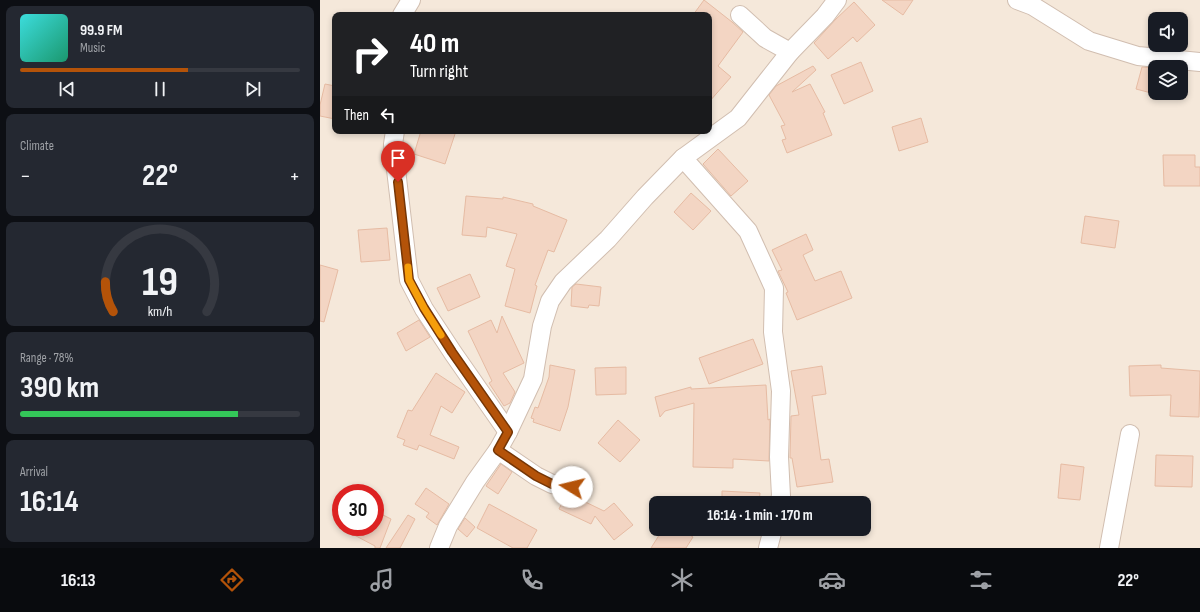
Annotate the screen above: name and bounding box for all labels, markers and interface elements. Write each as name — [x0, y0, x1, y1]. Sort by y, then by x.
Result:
map controls — [1148, 12, 1188, 100]
button: sound — [1148, 12, 1188, 52]
text: 99.9 FM — [80, 21, 122, 40]
text: 40 m — [410, 27, 459, 60]
icon: right — [344, 28, 396, 80]
text: Music — [80, 40, 105, 56]
button: layers — [1148, 60, 1188, 100]
text: Turn right — [410, 61, 468, 82]
icon: previous — [56, 78, 78, 100]
icon: pause — [149, 78, 171, 100]
icon: next — [242, 78, 264, 100]
icon: left — [377, 104, 399, 126]
text: Then — [344, 106, 369, 125]
text: Climate — [20, 138, 54, 154]
pin — [381, 141, 415, 182]
icon: arrive — [387, 147, 409, 169]
text: 22° — [142, 158, 178, 194]
text: − — [20, 163, 31, 190]
text: + — [289, 163, 300, 190]
text: 19 — [142, 258, 178, 307]
text: km/h — [148, 303, 172, 320]
text: Range · 78% — [20, 350, 74, 366]
text: 390 km — [20, 370, 99, 406]
text: Arrival — [20, 464, 48, 480]
position arrow — [551, 466, 593, 508]
text: 16:14 — [20, 484, 79, 520]
speed limit sign: 30 — [332, 484, 384, 536]
text: 16:14 · 1 min · 170 m — [707, 506, 813, 525]
icon: directions — [218, 566, 246, 594]
icon: music — [368, 566, 396, 594]
icon: phone — [518, 566, 546, 594]
icon: climate — [668, 566, 696, 594]
icon: car — [818, 566, 846, 594]
icon: filters — [967, 566, 995, 594]
text: 16:13 — [61, 570, 96, 591]
text: 22° — [1117, 570, 1139, 591]

